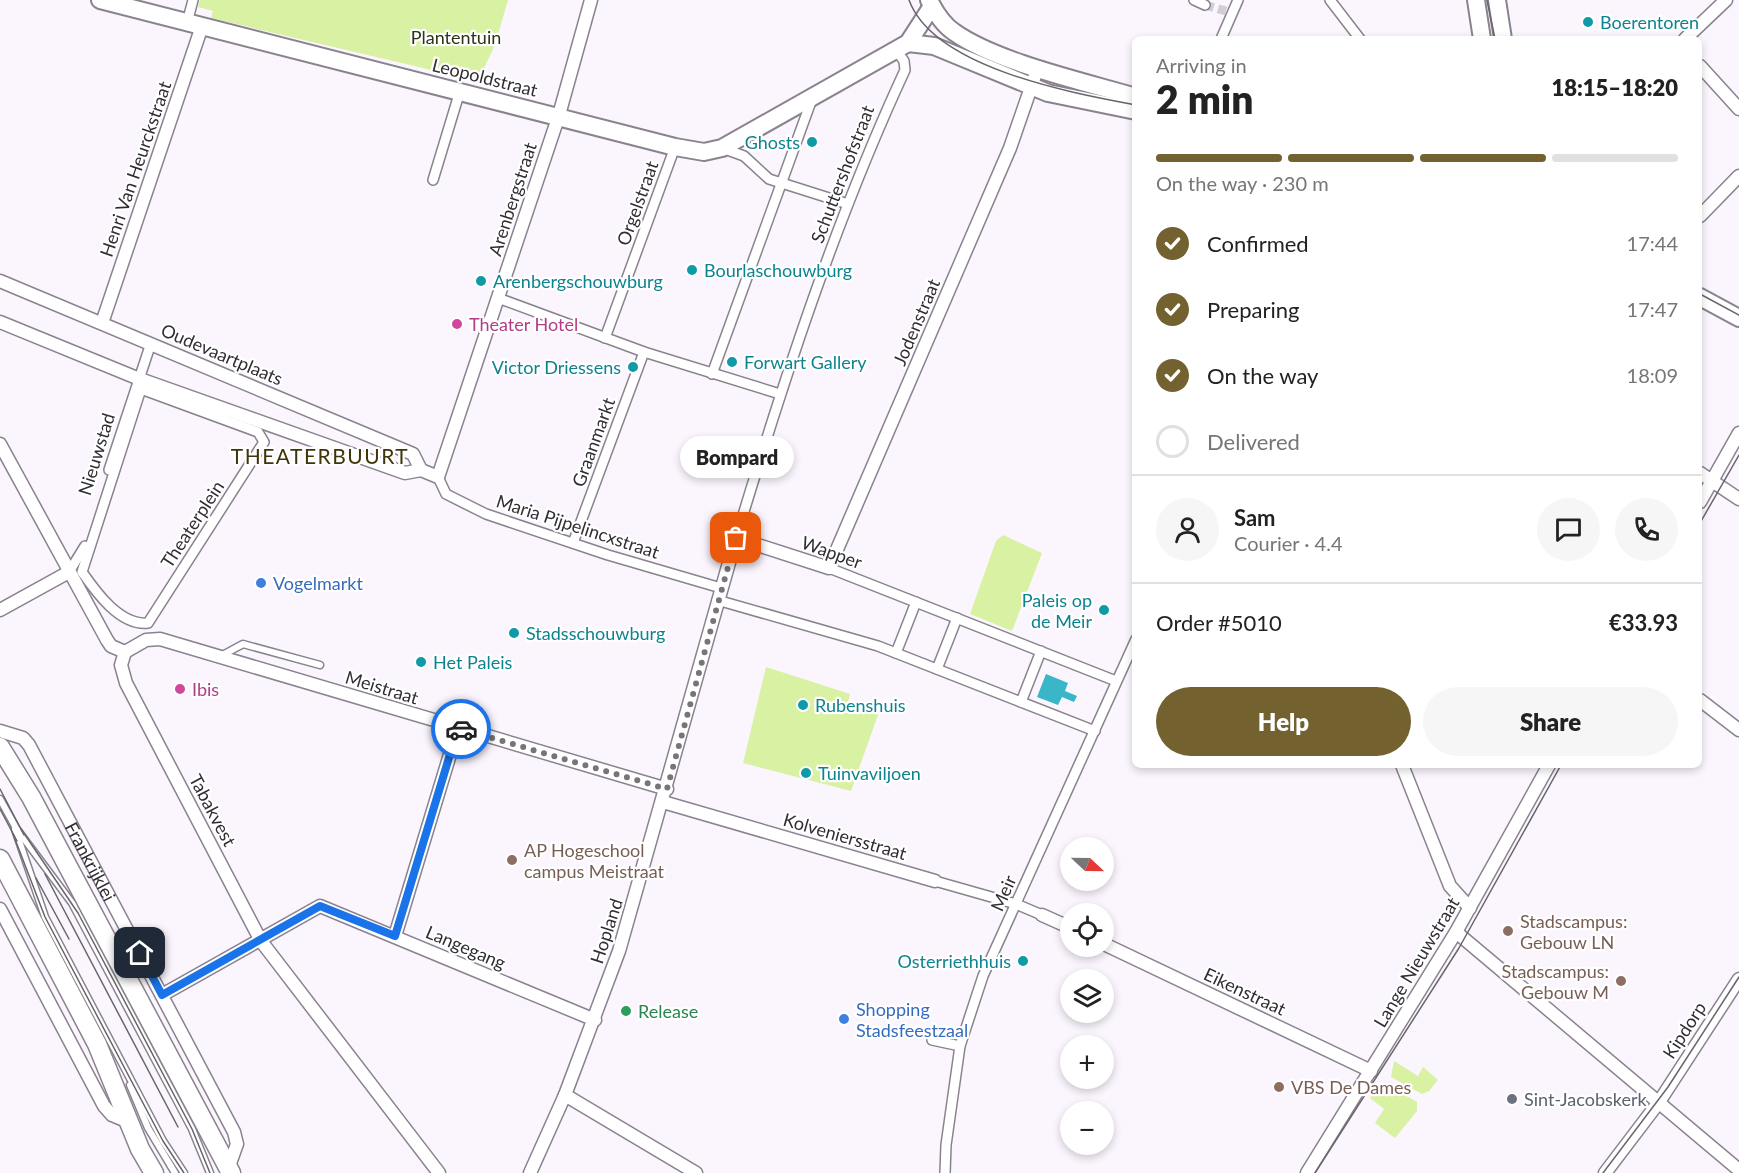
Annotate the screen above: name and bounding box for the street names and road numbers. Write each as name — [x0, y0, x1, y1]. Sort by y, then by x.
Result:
street label: Leopoldstraat — [430, 53, 540, 101]
street label: Henri Van Heurckstraat — [95, 78, 176, 260]
street label: Schuttershofstraat — [806, 102, 879, 246]
street label: Arenbergstraat — [483, 139, 541, 259]
street label: Orgelstraat — [612, 157, 663, 248]
street label: Jodenstraat — [888, 275, 944, 369]
street label: Oudevaartplaats — [158, 318, 286, 390]
street label: Graanmarkt — [567, 394, 619, 490]
street label: Nieuwstad — [73, 410, 119, 498]
street label: Theaterplein — [156, 476, 228, 572]
street label: Maria Pijpelincxstraat — [494, 489, 663, 563]
street label: Wapper — [799, 531, 866, 573]
street label: Meistraat — [343, 665, 422, 709]
street label: Tabakvest — [185, 770, 241, 850]
street label: Kolveniersstraat — [781, 808, 910, 864]
street label: Frankrijklei — [61, 818, 121, 905]
street label: Meir — [985, 871, 1021, 914]
street label: Lange Nieuwstraat — [1368, 892, 1464, 1031]
street label: Hopland — [585, 896, 627, 966]
street label: Langegang — [423, 920, 509, 974]
street label: Eikenstraat — [1201, 962, 1290, 1020]
street label: Kipdorp — [1658, 997, 1710, 1063]

